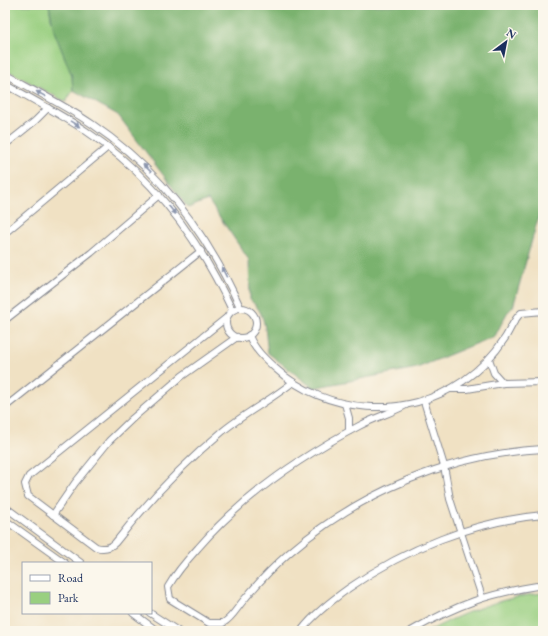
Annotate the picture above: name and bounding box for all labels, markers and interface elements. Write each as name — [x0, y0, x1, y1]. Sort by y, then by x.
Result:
north arrow — [486, 22, 526, 62]
text: N — [504, 25, 519, 42]
one-way arrow — [35, 90, 47, 97]
one-way arrow — [70, 120, 80, 128]
one-way arrow — [142, 163, 152, 173]
one-way arrow — [167, 205, 176, 216]
one-way arrow — [220, 266, 227, 278]
legend — [22, 562, 152, 614]
text: Road — [58, 570, 84, 586]
text: Park — [58, 590, 79, 606]

